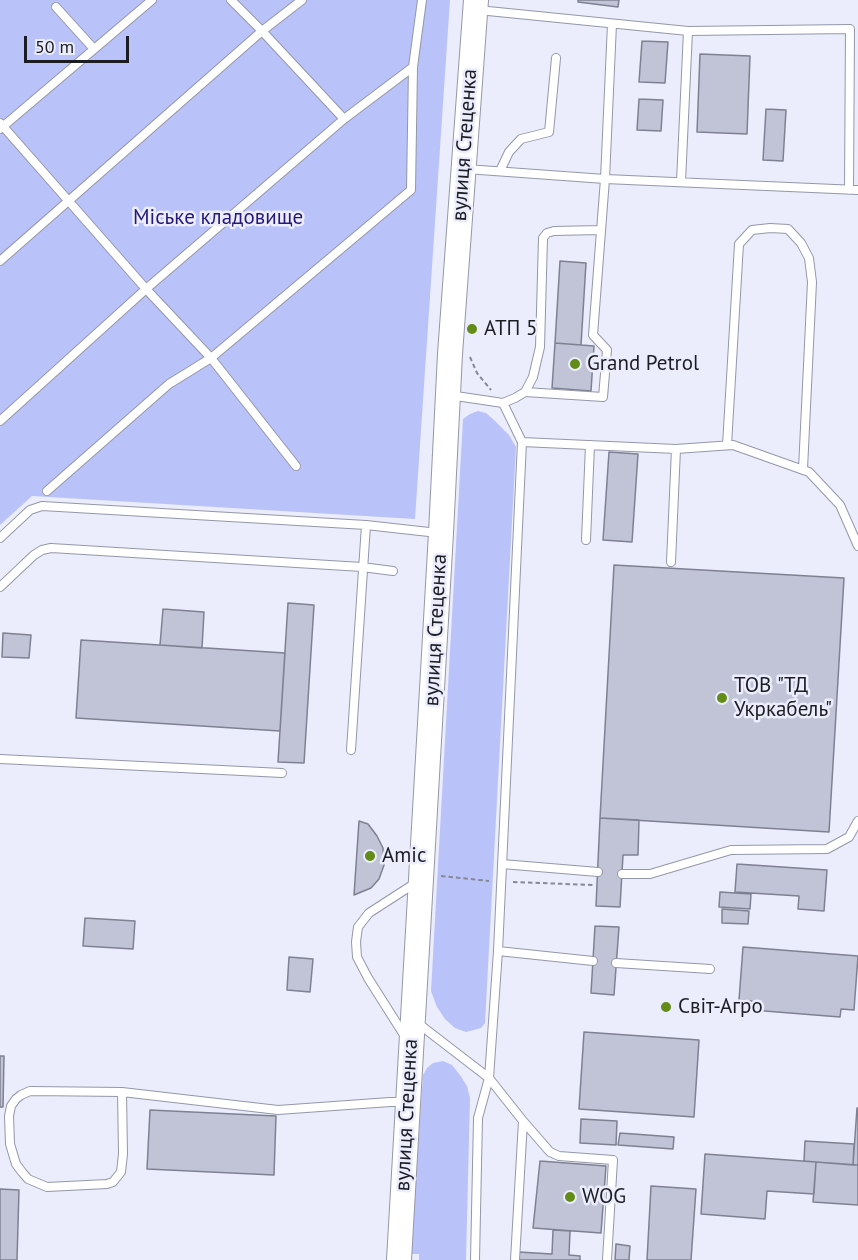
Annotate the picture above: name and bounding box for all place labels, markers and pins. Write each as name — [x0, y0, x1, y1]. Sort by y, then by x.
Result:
place label: АТП 5 — [484, 316, 537, 342]
marker: АТП 5 — [465, 322, 479, 336]
place label: Grand Petrol — [587, 351, 699, 377]
marker: Grand Petrol — [568, 357, 582, 371]
place label: ТОВ "ТД Укркабель" — [734, 673, 832, 723]
marker: ТОВ "ТД Укркабель" — [715, 691, 729, 705]
place label: Amic — [382, 843, 426, 869]
marker: Amic — [363, 849, 377, 863]
place label: Світ-Агро — [678, 994, 763, 1020]
marker: Світ-Агро — [659, 1000, 673, 1014]
place label: WOG — [582, 1184, 626, 1210]
marker: WOG — [563, 1190, 577, 1204]

